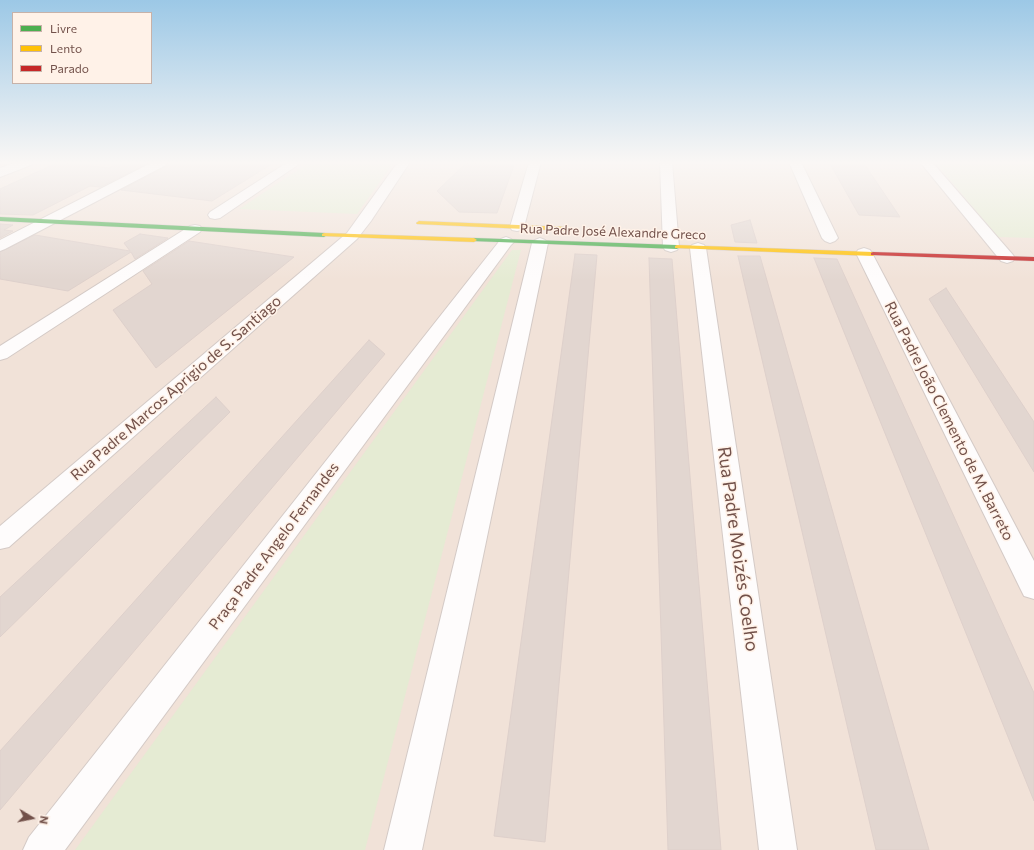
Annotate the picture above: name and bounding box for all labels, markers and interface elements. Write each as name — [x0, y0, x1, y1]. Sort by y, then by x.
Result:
legend — [12, 12, 152, 84]
text: Livre — [50, 21, 77, 35]
text: Lento — [50, 41, 82, 55]
text: Parado — [50, 61, 89, 75]
street label: Rua Padre José Alexandre Greco — [520, 221, 706, 243]
street label: Rua Padre Marcos Aprigio de S. Santiago — [67, 292, 285, 484]
street label: Rua Padre João Clemento de M. Barreto — [881, 298, 1017, 544]
street label: Rua Padre Moizés Coelho — [713, 445, 763, 653]
street label: Praça Padre Angelo Fernandes — [205, 459, 343, 633]
north arrow — [12, 798, 52, 838]
text: N — [37, 815, 51, 825]

